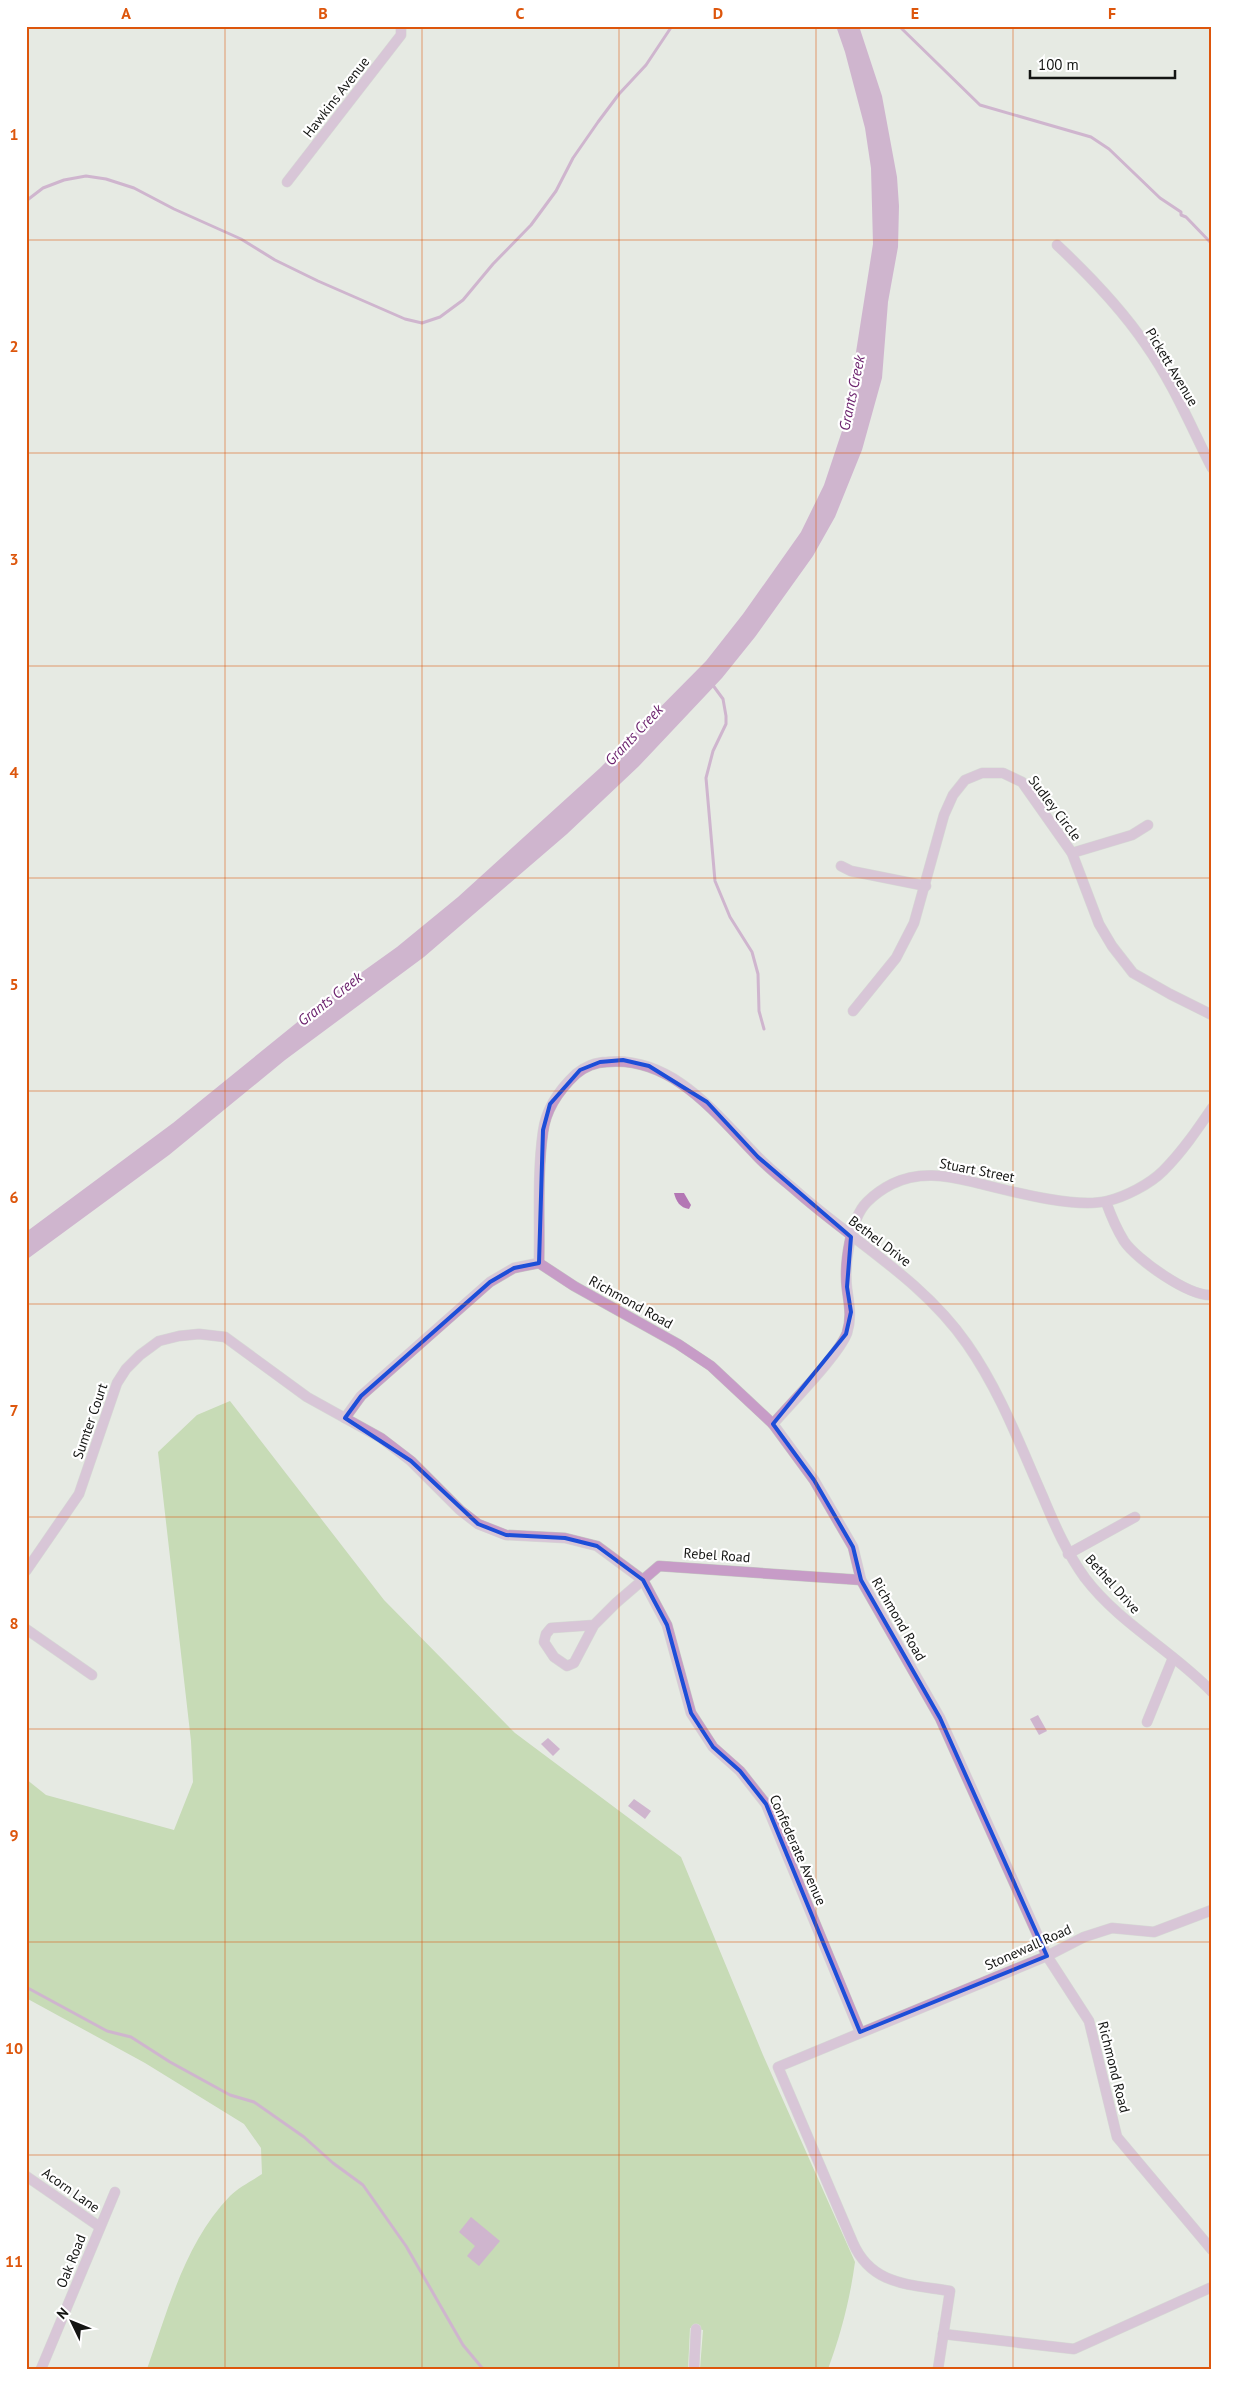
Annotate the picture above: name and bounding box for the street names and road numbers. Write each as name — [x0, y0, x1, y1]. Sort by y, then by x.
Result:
street label: Hawkins Avenue — [299, 53, 373, 141]
street label: Pickett Avenue — [1142, 325, 1202, 409]
street label: Sudley Circle — [1025, 772, 1085, 844]
street label: Stuart Street — [938, 1154, 1016, 1186]
street label: Bethel Drive — [845, 1212, 915, 1270]
street label: Richmond Road — [586, 1271, 676, 1333]
street label: Sumter Court — [69, 1380, 111, 1461]
street label: Rebel Road — [683, 1544, 751, 1566]
street label: Bethel Drive — [1082, 1550, 1144, 1618]
street label: Richmond Road — [868, 1574, 930, 1664]
street label: Confederate Avenue — [766, 1792, 830, 1908]
street label: Stonewall Road — [982, 1920, 1074, 1974]
street label: Richmond Road — [1094, 2019, 1134, 2115]
street label: Acorn Lane — [39, 2164, 103, 2216]
street label: Oak Road — [52, 2232, 90, 2290]

